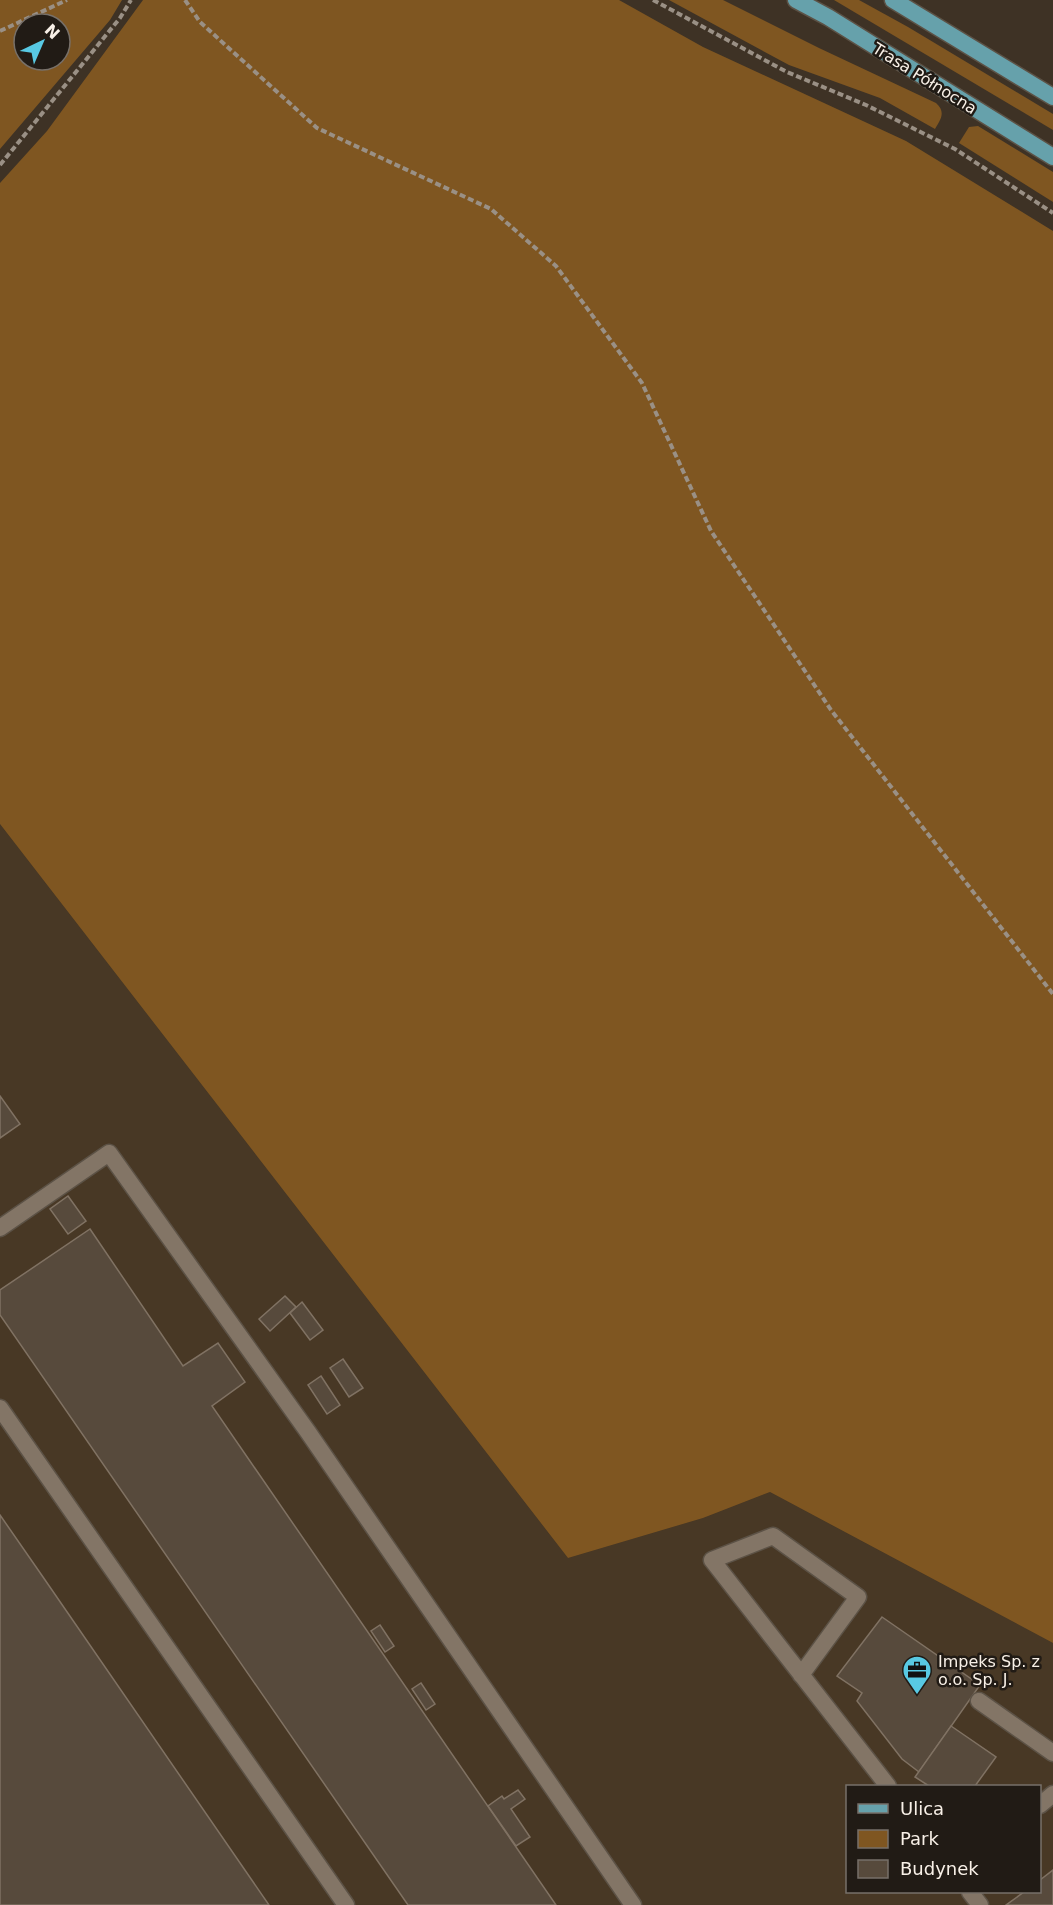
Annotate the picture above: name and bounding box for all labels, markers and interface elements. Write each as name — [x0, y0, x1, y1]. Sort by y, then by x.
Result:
north arrow — [12, 12, 72, 72]
text: N — [41, 20, 63, 43]
street label: Trasa Północna — [868, 38, 980, 118]
place label: Impeks Sp. z o.o. Sp. J. — [938, 1652, 1040, 1689]
office icon: Impeks Sp. z o.o. Sp. J. — [901, 1654, 933, 1696]
legend — [846, 1785, 1041, 1893]
text: Ulica — [900, 1798, 944, 1819]
text: Park — [900, 1828, 939, 1849]
text: Budynek — [900, 1858, 979, 1879]

